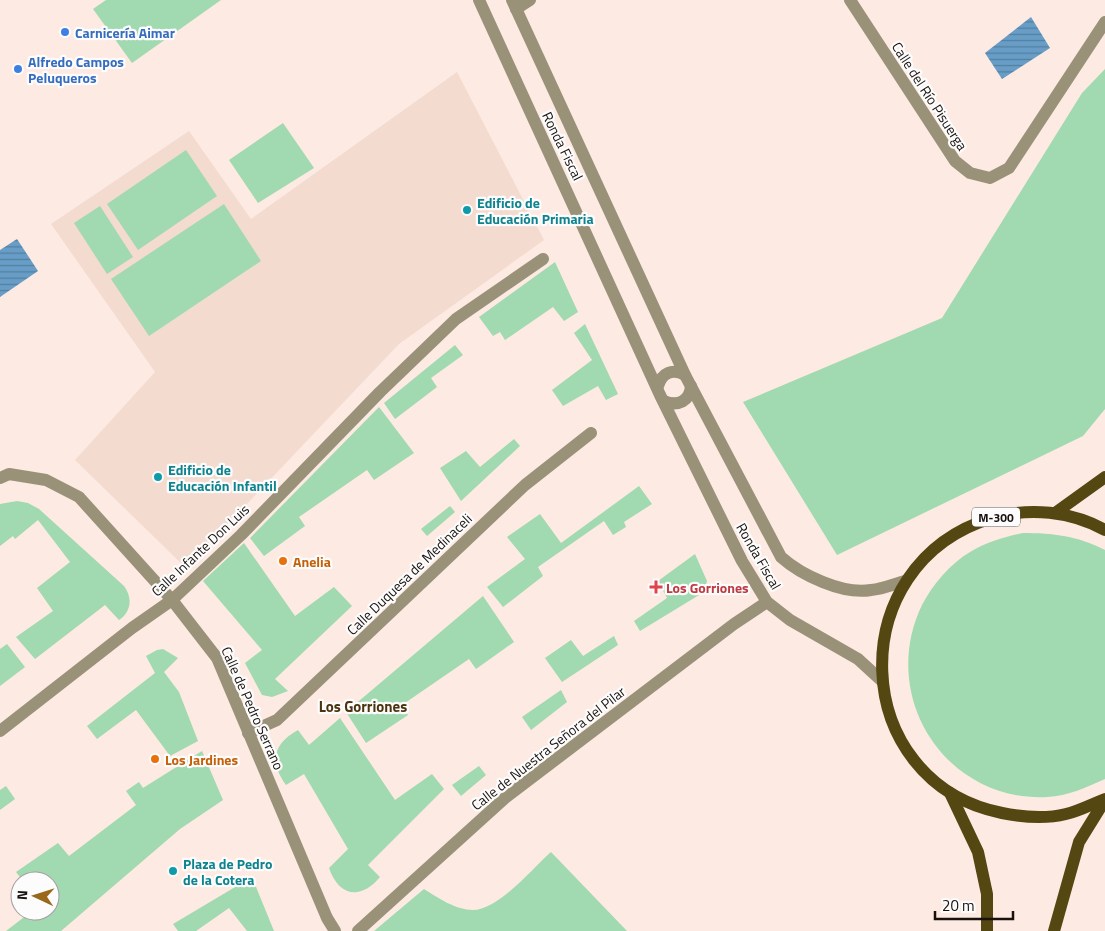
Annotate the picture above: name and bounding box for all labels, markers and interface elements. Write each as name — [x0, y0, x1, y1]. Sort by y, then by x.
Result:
place label: Carnicería Aimar — [75, 22, 175, 43]
marker: Carnicería Aimar — [59, 26, 71, 38]
street label: Calle del Río Pisuerga — [887, 38, 973, 154]
place label: Alfredo Campos Peluqueros — [28, 51, 124, 88]
marker: Alfredo Campos Peluqueros — [12, 63, 24, 75]
street label: Ronda Fiscal — [537, 108, 589, 184]
place label: Edificio de Educación Primaria — [477, 192, 594, 229]
marker: Edificio de Educación Primaria — [461, 204, 473, 216]
place label: Edificio de Educación Infantil — [168, 459, 277, 496]
marker: Edificio de Educación Infantil — [152, 471, 164, 483]
street label: Calle Infante Don Luis — [146, 499, 254, 601]
street label: Calle Duquesa de Medinaceli — [342, 508, 476, 640]
road number: M-300 — [972, 508, 1020, 526]
street label: Ronda Fiscal — [731, 519, 787, 593]
place label: Anelia — [293, 551, 331, 572]
marker: Anelia — [277, 555, 289, 567]
place label: Los Gorriones — [666, 577, 749, 598]
marker: Los Gorriones — [650, 581, 662, 593]
street label: Calle de Pedro Serrano — [216, 643, 290, 773]
street label: Calle de Nuestra Señora del Pilar — [466, 681, 630, 815]
district label: Los Gorriones — [319, 695, 407, 718]
place label: Los Jardines — [165, 749, 239, 770]
marker: Los Jardines — [149, 753, 161, 765]
place label: Plaza de Pedro de la Cotera — [183, 853, 272, 890]
marker: Plaza de Pedro de la Cotera — [167, 865, 179, 877]
north arrow — [10, 871, 60, 921]
scale bar — [935, 888, 1012, 920]
text: N — [11, 889, 32, 901]
text: 20 m — [942, 894, 975, 917]

